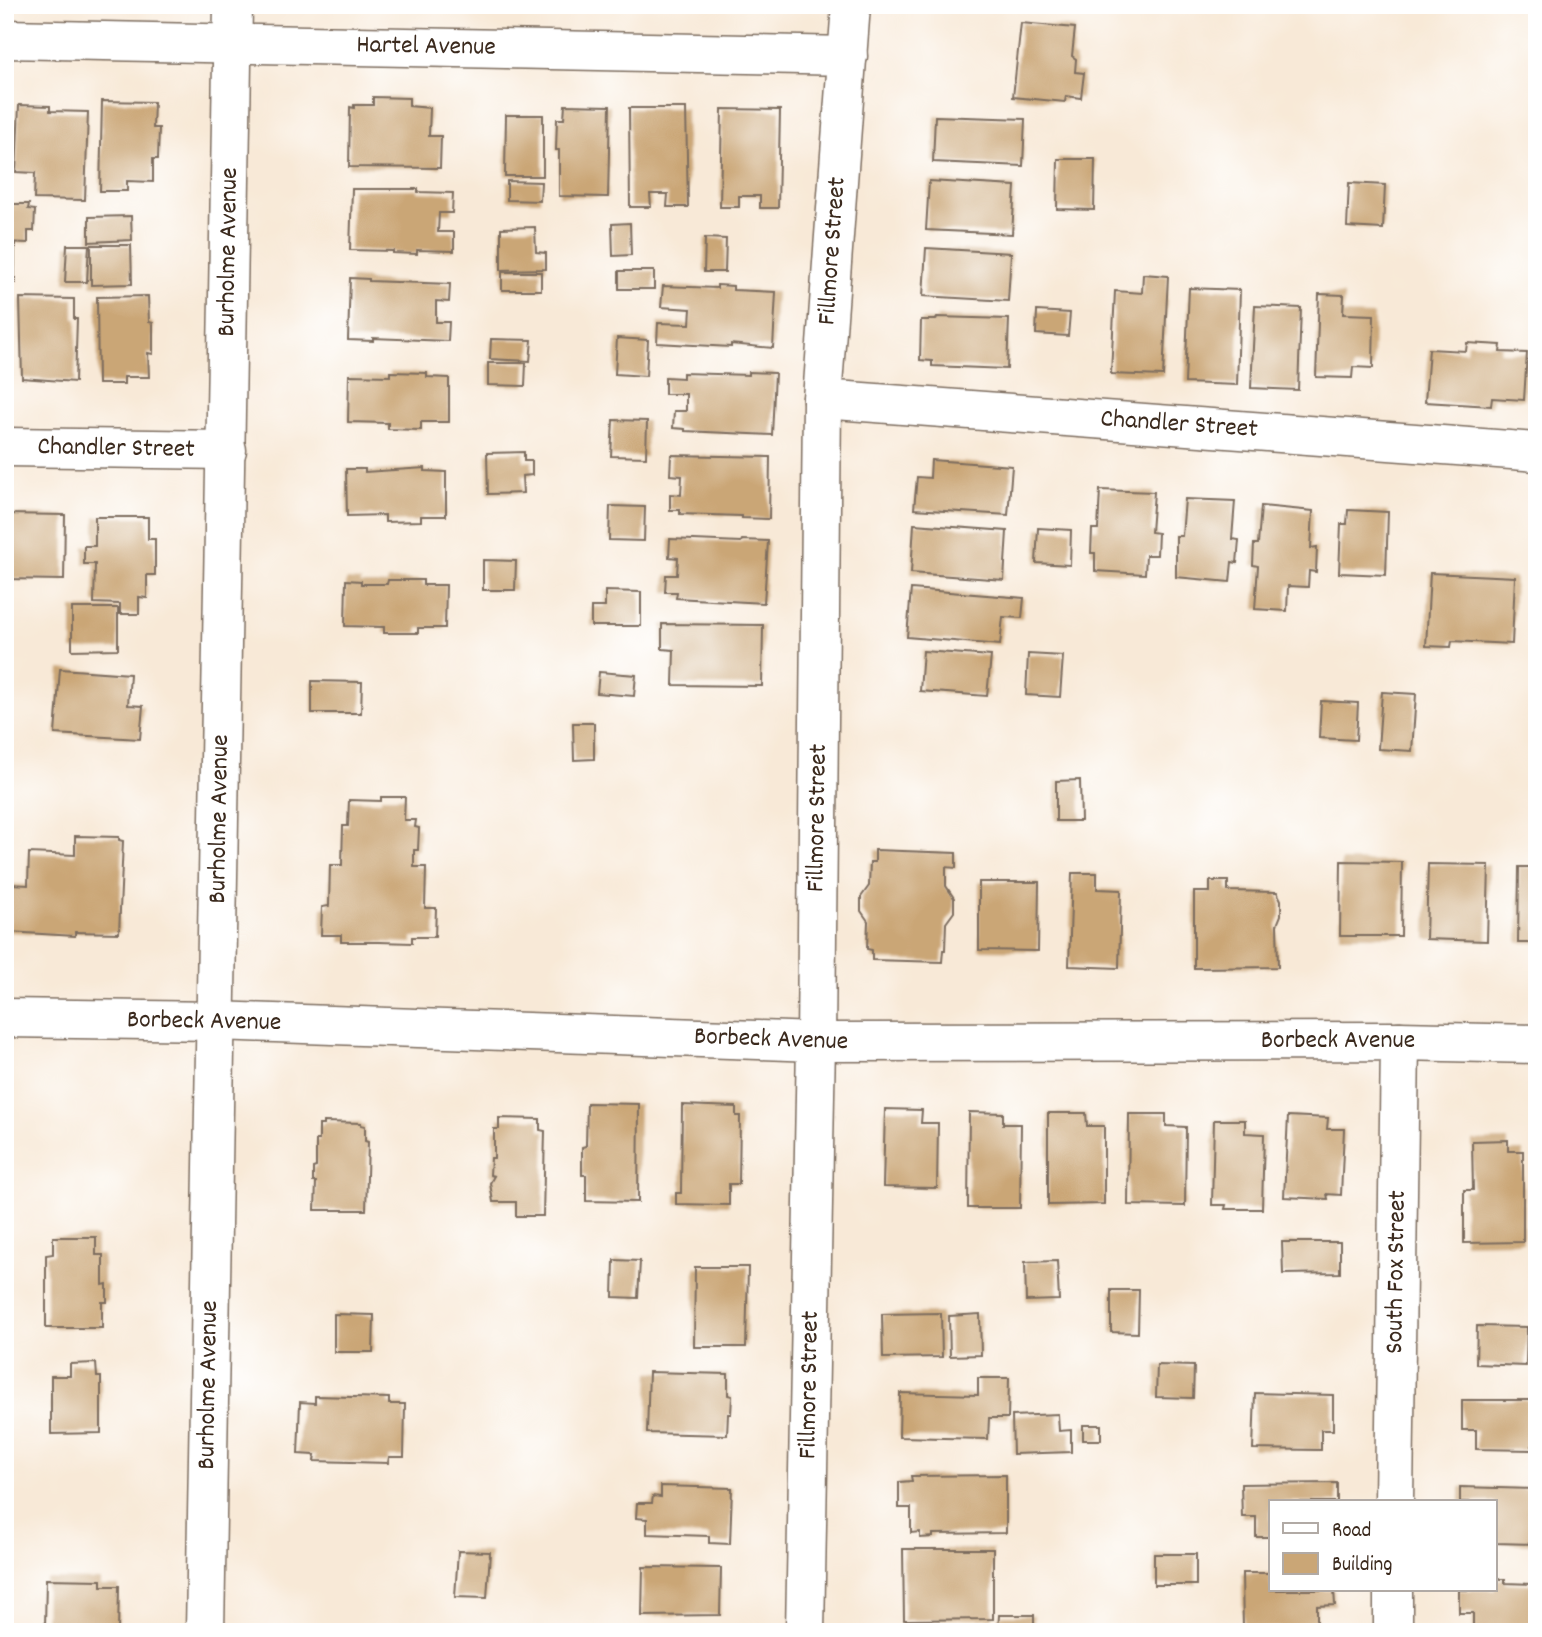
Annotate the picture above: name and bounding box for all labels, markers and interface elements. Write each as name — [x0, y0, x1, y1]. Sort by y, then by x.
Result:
street label: Hartel Avenue — [356, 27, 496, 67]
street label: Burholme Avenue — [209, 167, 249, 337]
street label: Fillmore Street — [809, 175, 857, 326]
street label: Chandler Street — [1099, 401, 1259, 449]
street label: Chandler Street — [37, 429, 195, 469]
street label: Burholme Avenue — [200, 734, 240, 904]
street label: Fillmore Street — [798, 743, 838, 893]
street label: Borbeck Avenue — [126, 1002, 282, 1042]
street label: Borbeck Avenue — [693, 1019, 849, 1061]
street label: Borbeck Avenue — [1261, 1023, 1415, 1060]
street label: South Fox Street — [1377, 1189, 1417, 1354]
street label: Burholme Avenue — [189, 1300, 229, 1470]
street label: Fillmore Street — [790, 1310, 830, 1460]
legend — [1269, 1500, 1496, 1592]
text: Road — [1332, 1517, 1371, 1547]
text: Building — [1332, 1551, 1392, 1581]

